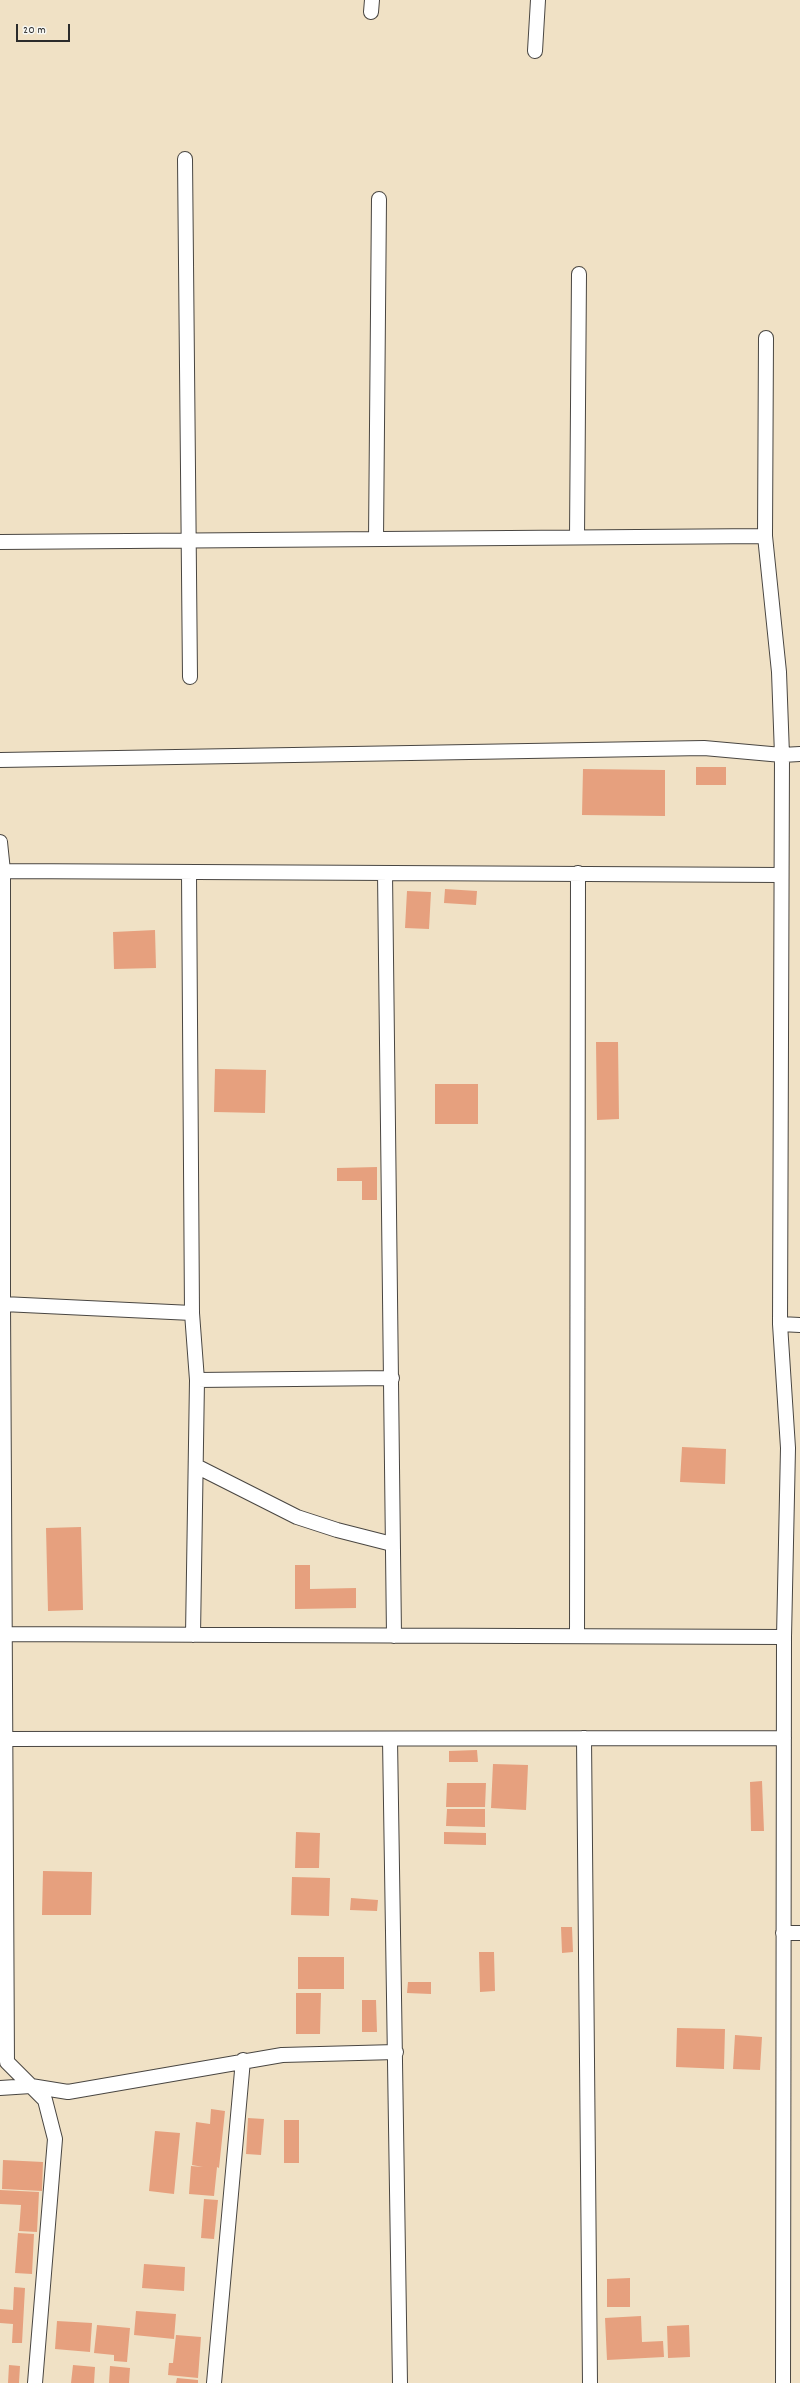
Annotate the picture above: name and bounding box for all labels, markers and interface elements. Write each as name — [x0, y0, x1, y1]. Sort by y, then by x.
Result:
scale bar — [18, 16, 72, 42]
text: 20 m — [23, 22, 46, 39]

